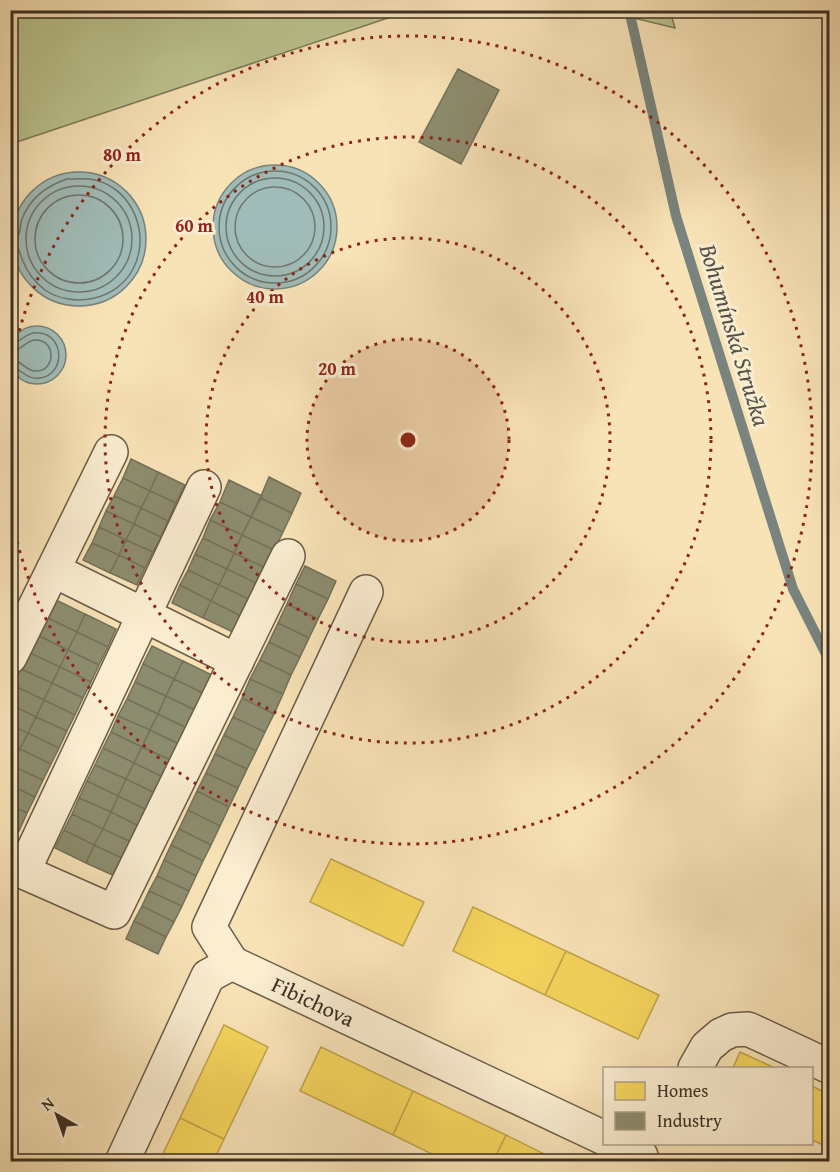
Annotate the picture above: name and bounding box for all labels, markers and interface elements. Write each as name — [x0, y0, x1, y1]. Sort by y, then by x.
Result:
text: 80 m — [103, 141, 142, 168]
text: 60 m — [175, 212, 214, 239]
water label: Bohumínská Stružka — [690, 239, 779, 430]
text: 40 m — [246, 283, 285, 310]
text: 20 m — [318, 355, 357, 382]
centre of rings — [398, 430, 418, 450]
street label: Fibichova — [267, 968, 360, 1035]
legend — [603, 1067, 813, 1145]
text: Homes — [657, 1077, 708, 1104]
north arrow — [27, 1085, 87, 1145]
text: N — [36, 1091, 59, 1116]
text: Industry — [657, 1107, 722, 1134]

